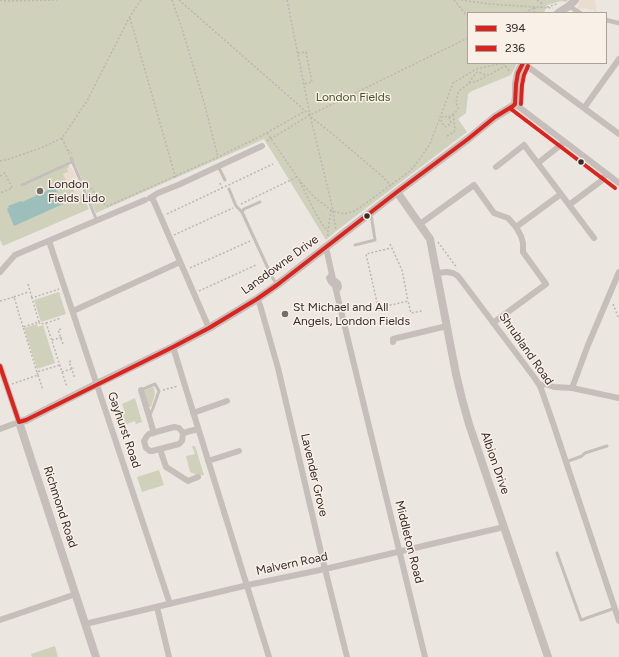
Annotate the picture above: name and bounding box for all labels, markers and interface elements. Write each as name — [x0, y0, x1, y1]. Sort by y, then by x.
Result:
legend — [467, 12, 607, 64]
text: 394 — [505, 21, 526, 35]
text: 236 — [505, 41, 525, 55]
park label: London Fields — [316, 90, 390, 104]
unlabelled marker — [576, 157, 586, 167]
place label: London Fields Lido — [48, 177, 105, 205]
marker: London Fields Lido — [35, 186, 45, 196]
unlabelled marker — [362, 211, 372, 221]
street label: Lansdowne Drive — [239, 232, 321, 298]
place label: St Michael and All Angels, London Fields — [293, 300, 410, 328]
marker: St Michael and All Angels, London Fields — [280, 309, 290, 319]
street label: Shrubland Road — [496, 310, 556, 388]
street label: Gayhurst Road — [104, 390, 144, 470]
street label: Albion Drive — [478, 430, 512, 496]
street label: Lavender Grove — [297, 432, 331, 518]
street label: Richmond Road — [40, 464, 80, 550]
street label: Middleton Road — [392, 499, 426, 585]
street label: Malvern Road — [255, 549, 329, 579]

